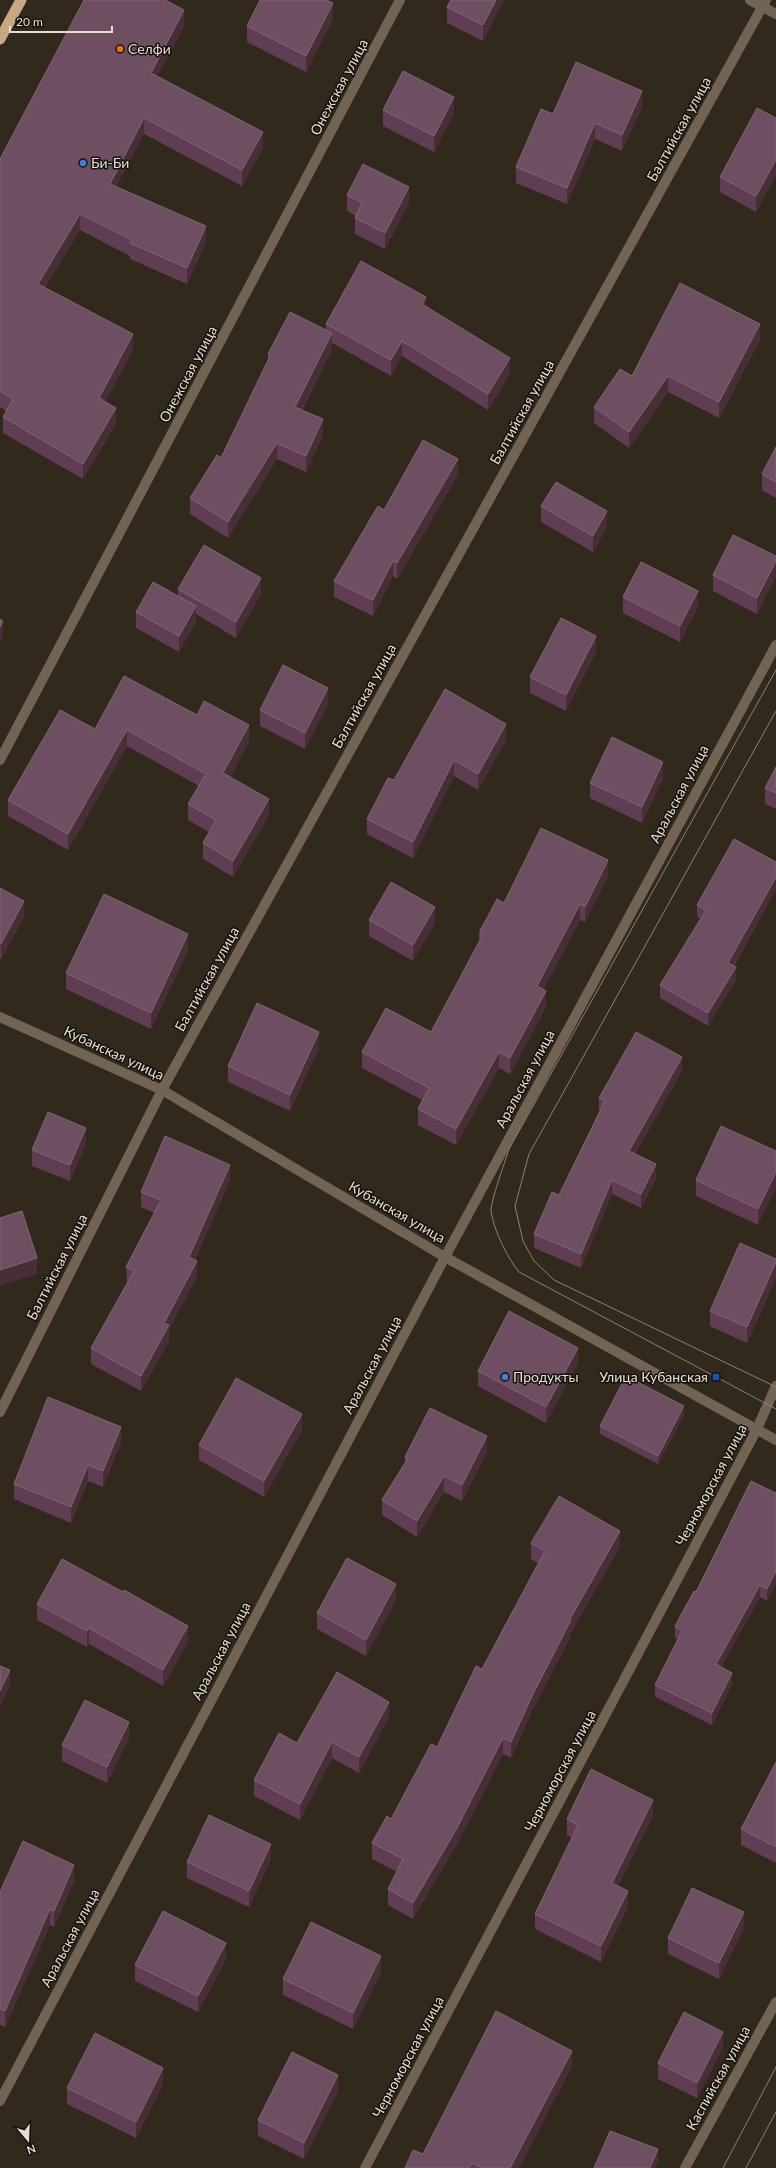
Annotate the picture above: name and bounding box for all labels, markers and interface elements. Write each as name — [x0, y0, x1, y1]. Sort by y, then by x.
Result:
scale bar — [10, 8, 112, 34]
text: 20 m — [16, 14, 43, 29]
street label: Онежская улица — [306, 36, 371, 138]
place label: Селфи — [128, 40, 171, 57]
marker: Селфи — [115, 44, 125, 54]
street label: Балтийская улица — [643, 74, 714, 184]
place label: Би-Би — [91, 154, 129, 171]
marker: Би-Би — [78, 158, 88, 168]
street label: Онежская улица — [155, 323, 220, 425]
street label: Балтийская улица — [486, 357, 557, 467]
street label: Балтийская улица — [328, 641, 399, 751]
street label: Аральская улица — [646, 742, 712, 846]
street label: Балтийская улица — [171, 924, 242, 1034]
street label: Кубанская улица — [61, 1022, 167, 1083]
street label: Аральская улица — [492, 1027, 558, 1131]
street label: Кубанская улица — [346, 1177, 449, 1246]
street label: Балтийская улица — [23, 1211, 91, 1323]
street label: Аральская улица — [339, 1313, 405, 1417]
place label: Продукты — [513, 1368, 579, 1385]
place label: Улица Кубанская — [599, 1368, 708, 1385]
marker: Продукты — [500, 1372, 510, 1382]
marker: Улица Кубанская — [711, 1372, 721, 1382]
street label: Черноморская улица — [671, 1421, 750, 1549]
street label: Аральская улица — [188, 1599, 254, 1703]
street label: Черноморская улица — [520, 1707, 599, 1835]
street label: Аральская улица — [37, 1886, 103, 1990]
street label: Черноморская улица — [368, 1993, 447, 2121]
street label: Каспийская улица — [682, 2023, 753, 2133]
north arrow — [8, 2120, 48, 2160]
text: N — [25, 2142, 38, 2157]

